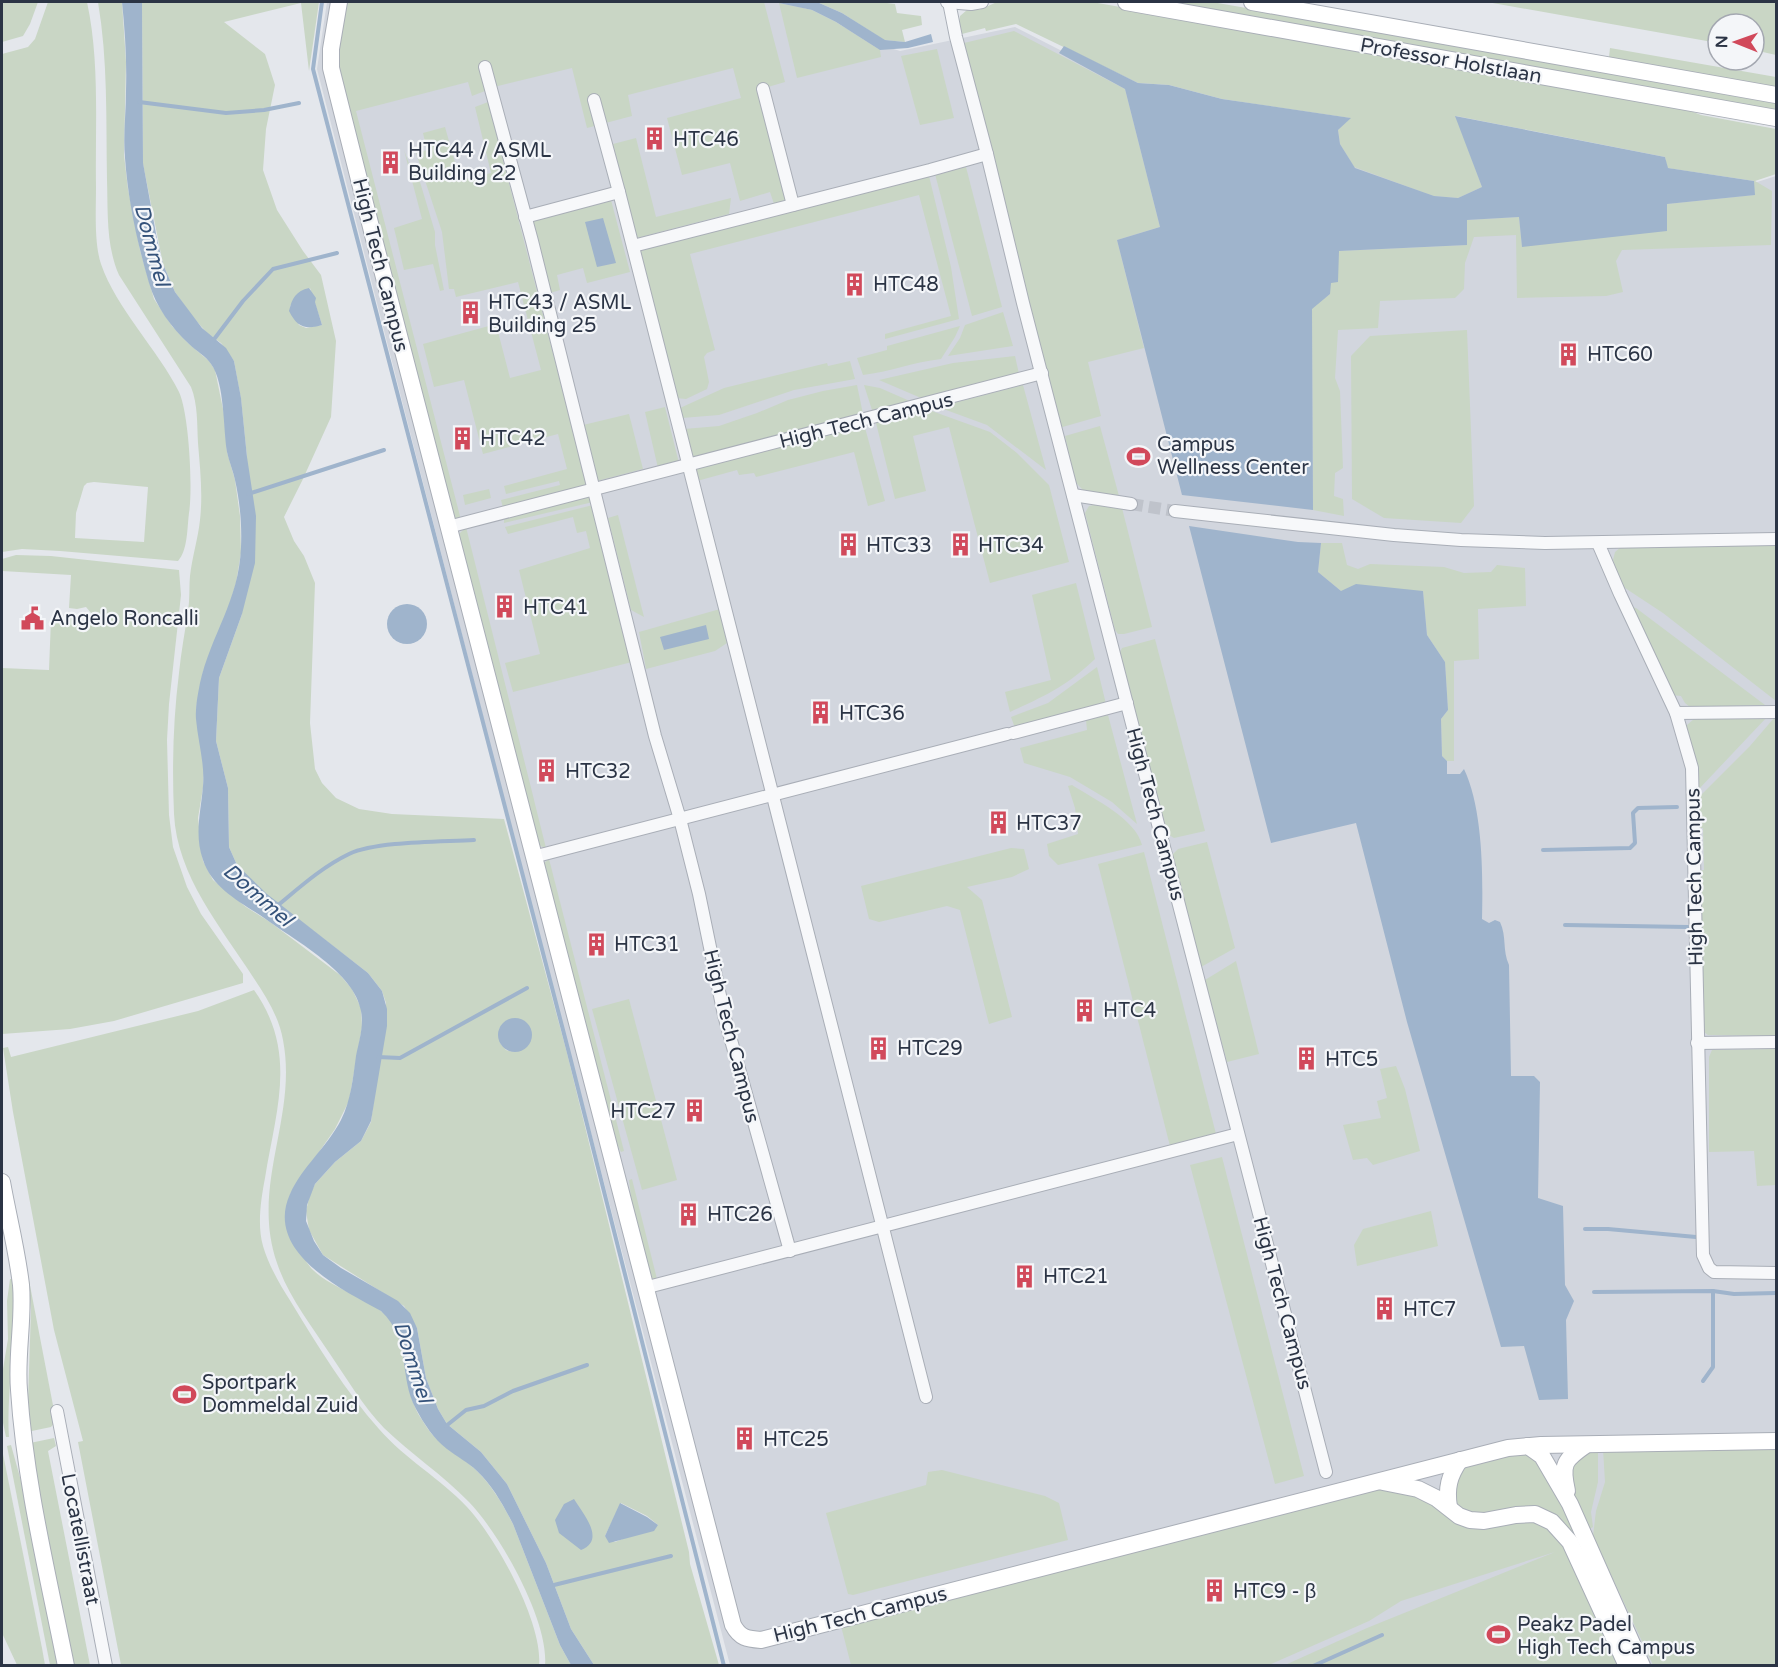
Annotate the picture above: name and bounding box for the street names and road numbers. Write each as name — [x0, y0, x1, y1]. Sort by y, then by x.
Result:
street label: Professor Holstlaan — [1358, 33, 1544, 89]
street label: High Tech Campus — [347, 176, 413, 355]
street label: High Tech Campus — [777, 388, 956, 454]
street label: High Tech Campus — [1120, 725, 1190, 903]
street label: High Tech Campus — [1681, 788, 1709, 966]
street label: High Tech Campus — [698, 947, 764, 1126]
street label: High Tech Campus — [1247, 1214, 1317, 1392]
street label: Locatellistraat — [55, 1471, 105, 1607]
street label: High Tech Campus — [771, 1582, 950, 1648]

